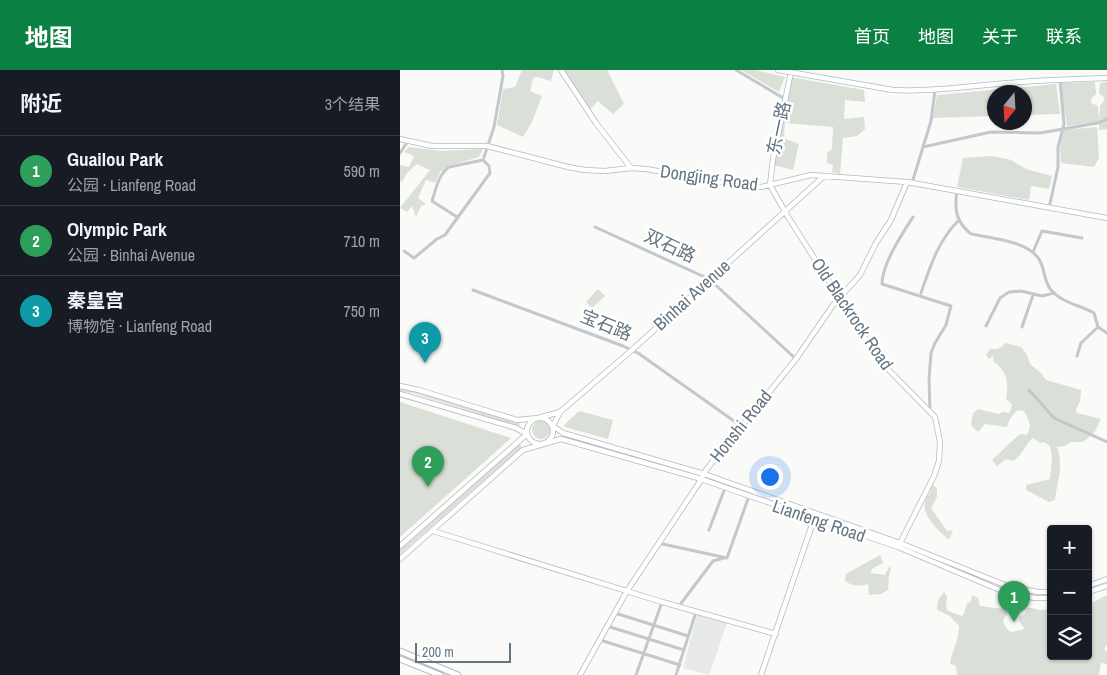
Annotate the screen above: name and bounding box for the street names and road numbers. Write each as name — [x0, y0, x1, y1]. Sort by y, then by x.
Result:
street label: 东一路 — [761, 99, 796, 157]
street label: Dongjing Road — [659, 158, 760, 197]
street label: 双石路 — [640, 223, 700, 268]
street label: Binhai Avenue — [648, 253, 736, 336]
street label: Old Blackrock Road — [806, 253, 899, 375]
street label: 宝石路 — [576, 303, 636, 346]
street label: Honshi Road — [704, 384, 777, 467]
street label: Lianfeng Road — [769, 493, 869, 548]

